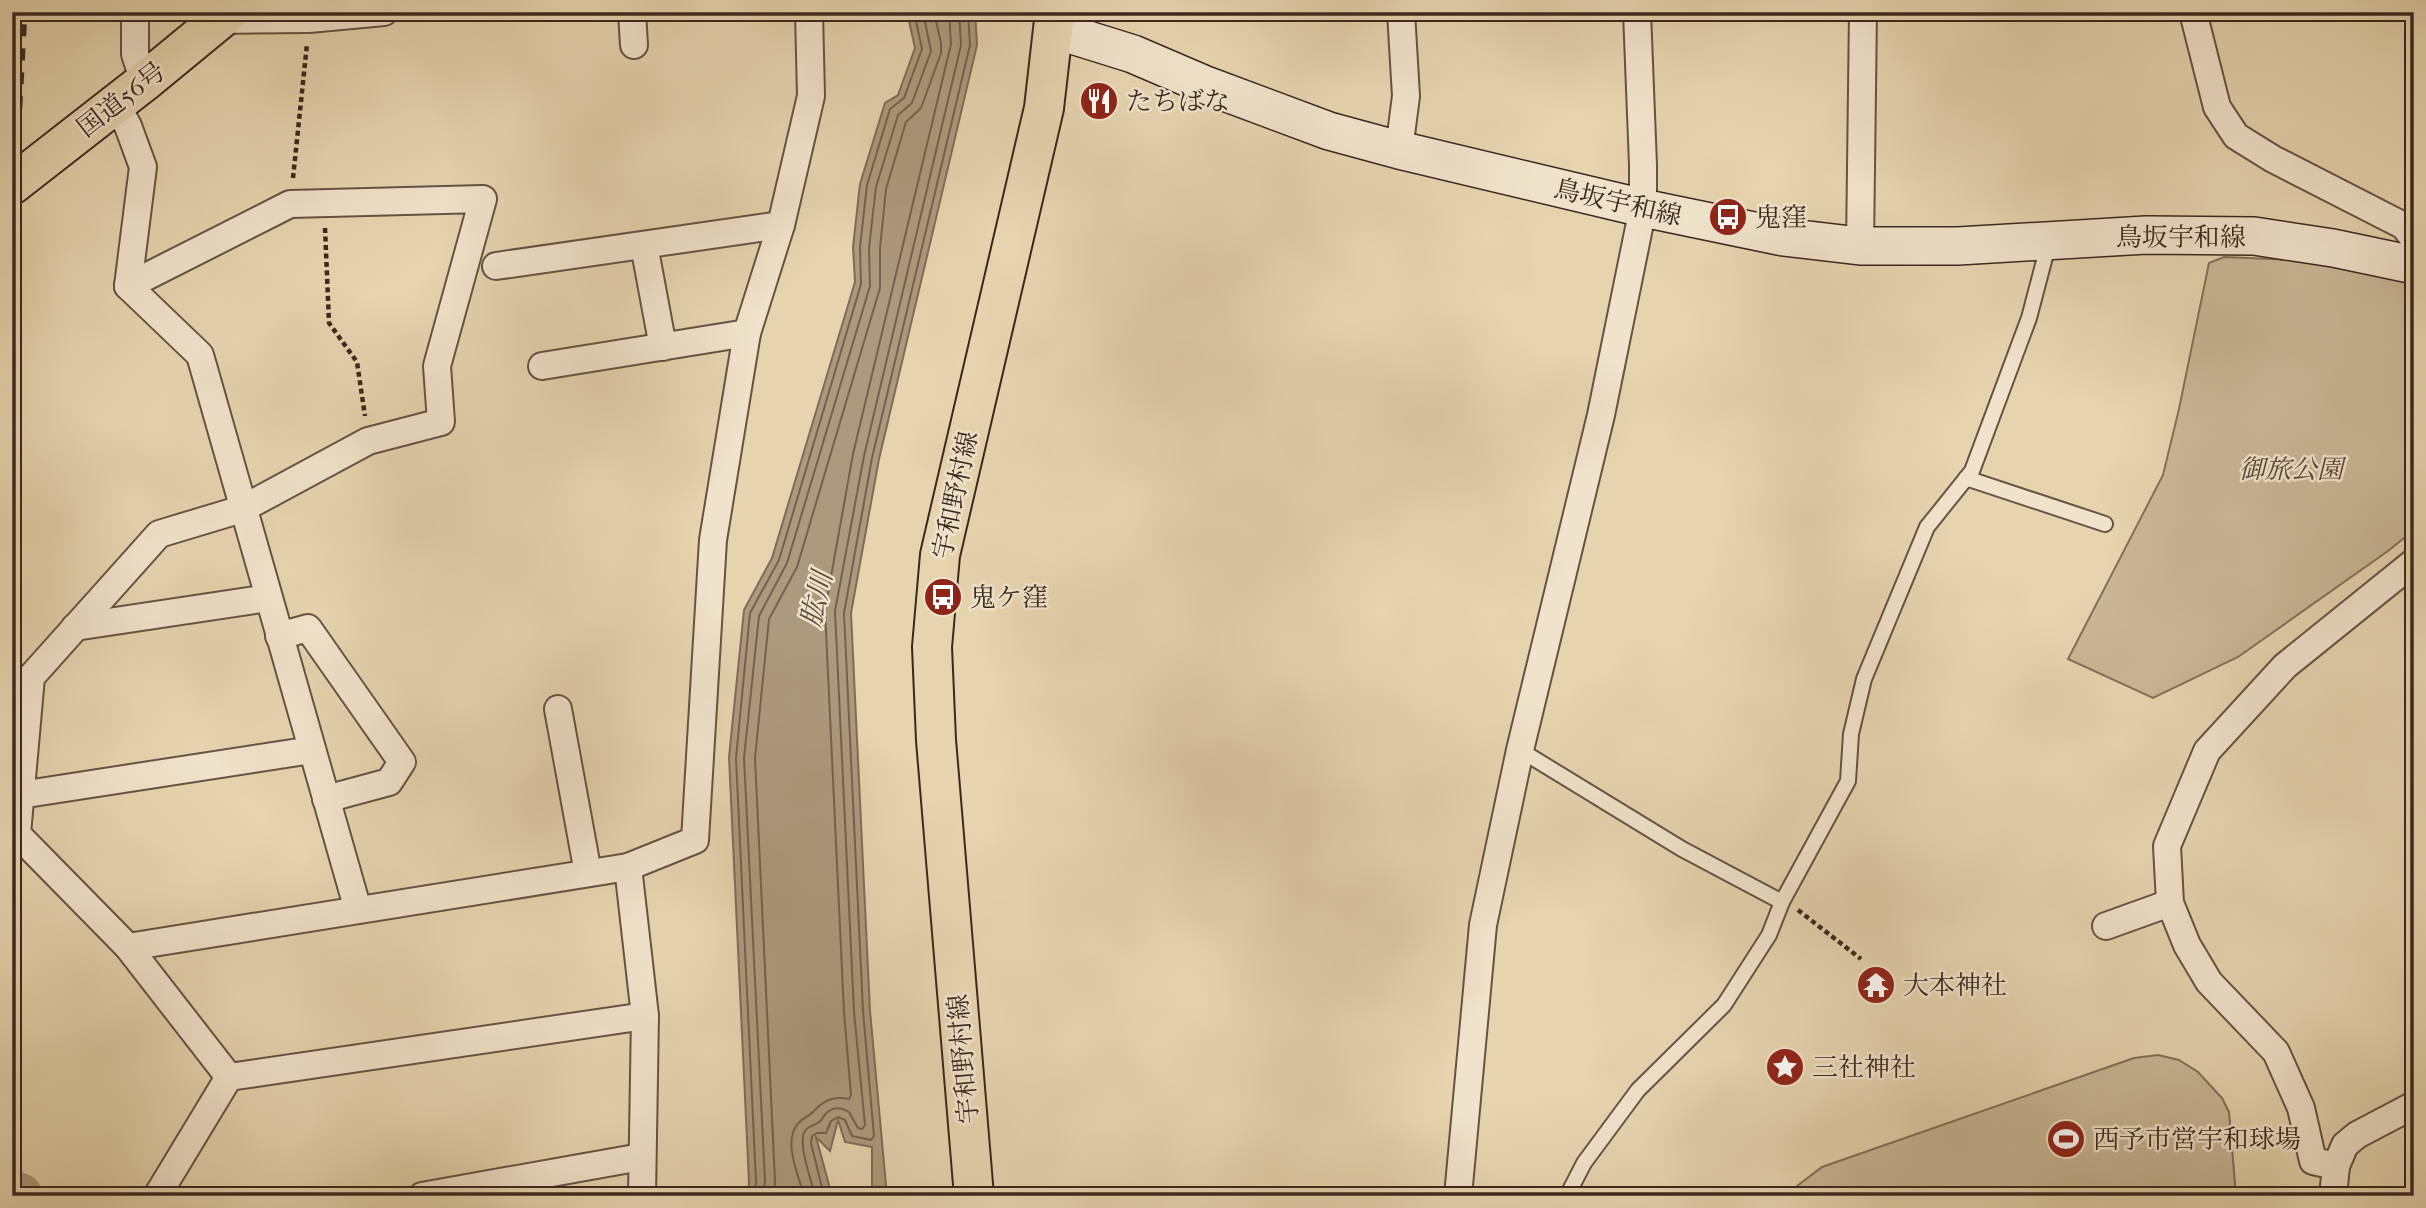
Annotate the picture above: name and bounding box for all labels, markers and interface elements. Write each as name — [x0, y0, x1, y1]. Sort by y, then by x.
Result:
street label: 国道56号 — [71, 55, 172, 143]
restaurant icon: たちばな — [1078, 80, 1120, 122]
place label: たちばな — [1126, 86, 1230, 117]
street label: 鳥坂宇和線 — [1551, 173, 1685, 232]
bus stop icon: 鬼窪 — [1707, 196, 1749, 238]
place label: 鬼窪 — [1755, 202, 1807, 233]
street label: 鳥坂宇和線 — [2116, 222, 2246, 253]
street label: 宇和野村線 — [927, 428, 984, 562]
park label: 御旅公園 — [2239, 454, 2347, 485]
water label: 肱川 — [794, 565, 840, 630]
bus stop icon: 鬼ケ窪 — [922, 576, 964, 618]
place label: 鬼ケ窪 — [970, 582, 1048, 613]
temple icon: 大本神社 — [1855, 964, 1897, 1006]
place label: 大本神社 — [1903, 970, 2007, 1001]
street label: 宇和野村線 — [942, 993, 985, 1125]
place icon: 三社神社 — [1764, 1046, 1806, 1088]
place label: 三社神社 — [1812, 1052, 1916, 1083]
sports icon: 西予市営宇和球場 — [2045, 1118, 2087, 1160]
place label: 西予市営宇和球場 — [2093, 1124, 2301, 1155]

